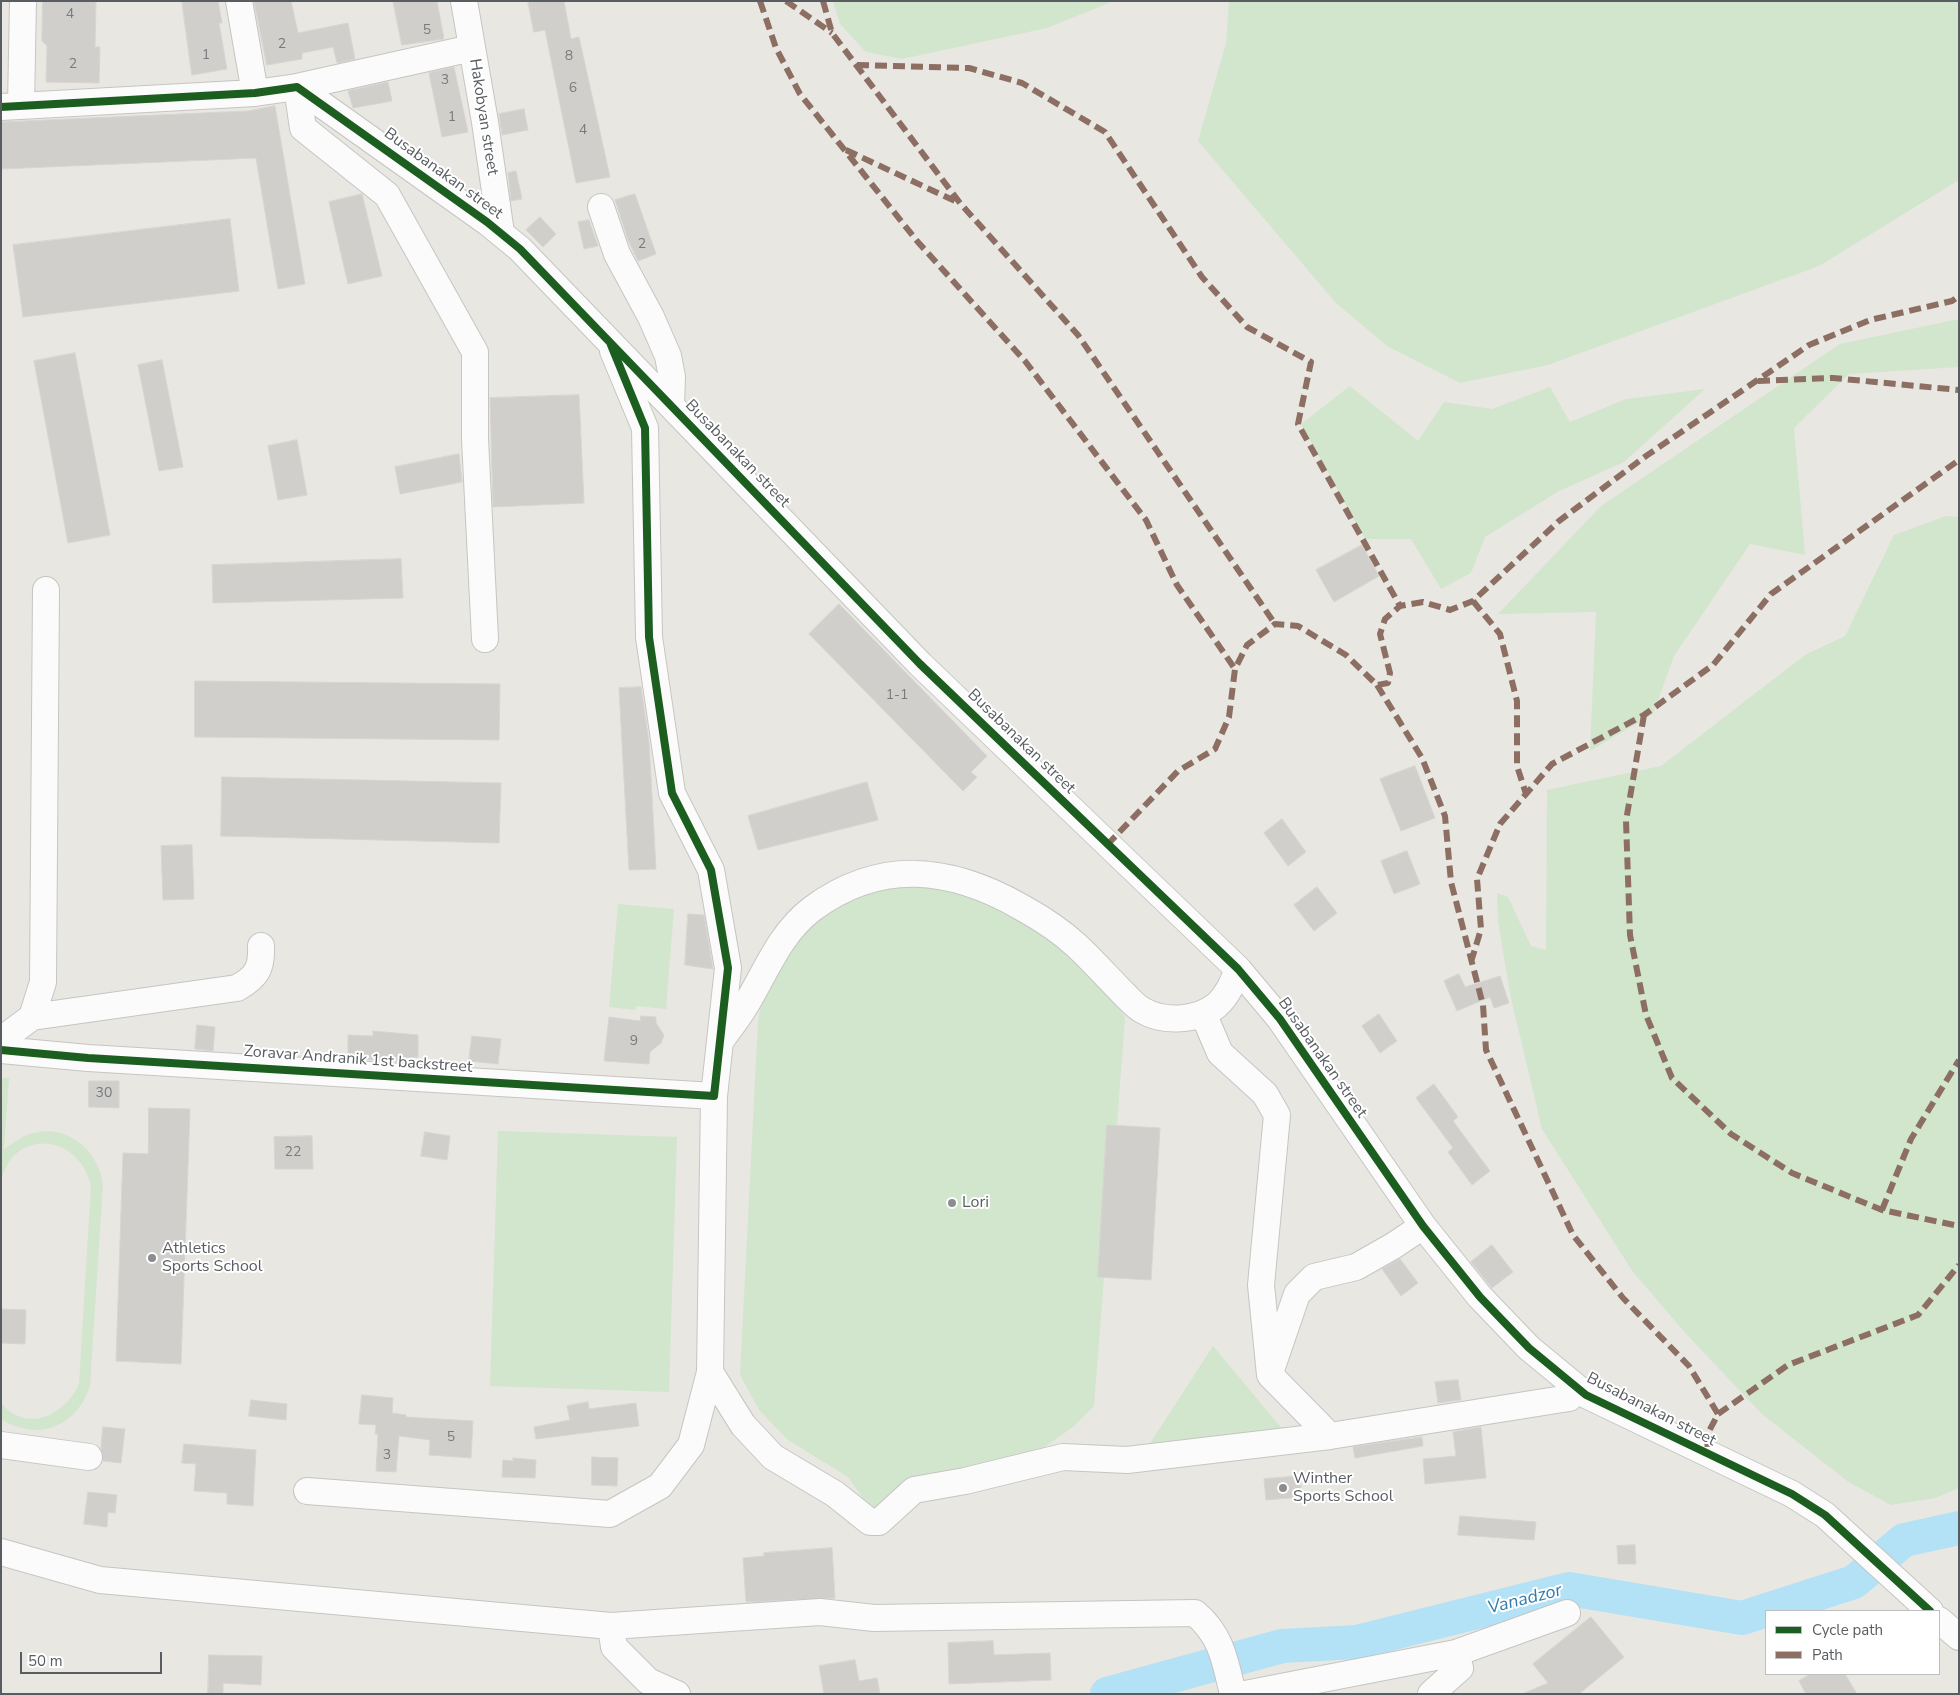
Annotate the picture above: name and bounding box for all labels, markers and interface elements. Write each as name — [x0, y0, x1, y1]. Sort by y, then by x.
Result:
house number: 4 — [66, 7, 74, 23]
house number: 5 — [423, 23, 431, 39]
house number: 2 — [278, 37, 286, 53]
house number: 1 — [202, 48, 210, 64]
house number: 8 — [565, 49, 573, 65]
house number: 2 — [69, 57, 77, 73]
street label: Hakobyan street — [464, 57, 502, 177]
house number: 3 — [441, 73, 449, 89]
house number: 6 — [569, 81, 577, 97]
house number: 1 — [448, 110, 456, 126]
house number: 4 — [579, 123, 587, 139]
street label: Busabanakan street — [380, 124, 506, 224]
house number: 2 — [638, 237, 646, 253]
street label: Busabanakan street — [681, 396, 793, 512]
street label: Busabanakan street — [963, 686, 1079, 798]
house number: 1-1 — [886, 688, 908, 704]
street label: Busabanakan street — [1273, 994, 1371, 1122]
house number: 9 — [630, 1034, 638, 1050]
street label: Zoravar Andranik 1st backstreet — [243, 1042, 473, 1078]
house number: 30 — [96, 1086, 112, 1102]
house number: 22 — [285, 1145, 301, 1161]
place label: Lori — [962, 1193, 989, 1213]
marker: Lori — [946, 1197, 958, 1209]
place label: Athletics Sports School — [162, 1239, 262, 1277]
marker: Athletics Sports School — [146, 1252, 158, 1264]
street label: Busabanakan street — [1583, 1369, 1719, 1451]
house number: 5 — [447, 1430, 455, 1446]
house number: 3 — [383, 1448, 391, 1464]
place label: Winther Sports School — [1293, 1469, 1393, 1507]
marker: Winther Sports School — [1277, 1482, 1289, 1494]
water label: Vanadzor — [1486, 1580, 1564, 1620]
legend — [1765, 1610, 1940, 1675]
text: Cycle path — [1812, 1620, 1883, 1640]
scale bar — [22, 1642, 165, 1674]
text: Path — [1812, 1645, 1843, 1665]
text: 50 m — [28, 1651, 63, 1671]

